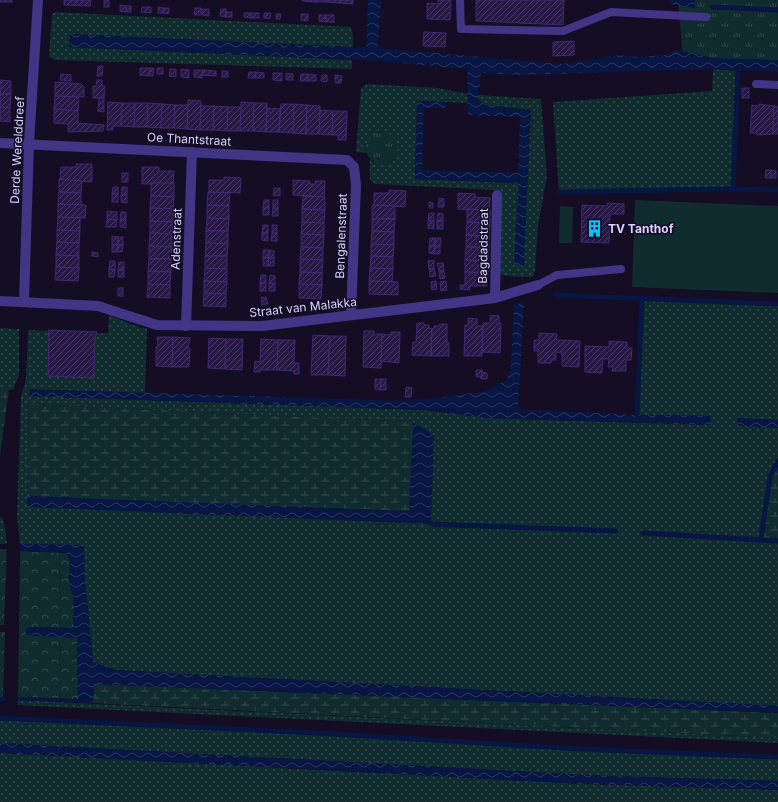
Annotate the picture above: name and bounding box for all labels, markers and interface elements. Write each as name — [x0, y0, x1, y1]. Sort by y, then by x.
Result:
street label: Derde Werelddreef — [7, 95, 27, 204]
street label: Oe Thantstraat — [147, 129, 232, 149]
street label: Bengalenstraat — [332, 193, 350, 279]
street label: Adenstraat — [167, 208, 185, 270]
street label: Bagdadstraat — [475, 208, 491, 284]
building icon: TV Tanthof — [585, 218, 605, 238]
place label: TV Tanthof — [608, 221, 674, 236]
street label: Straat van Malakka — [249, 294, 357, 320]

